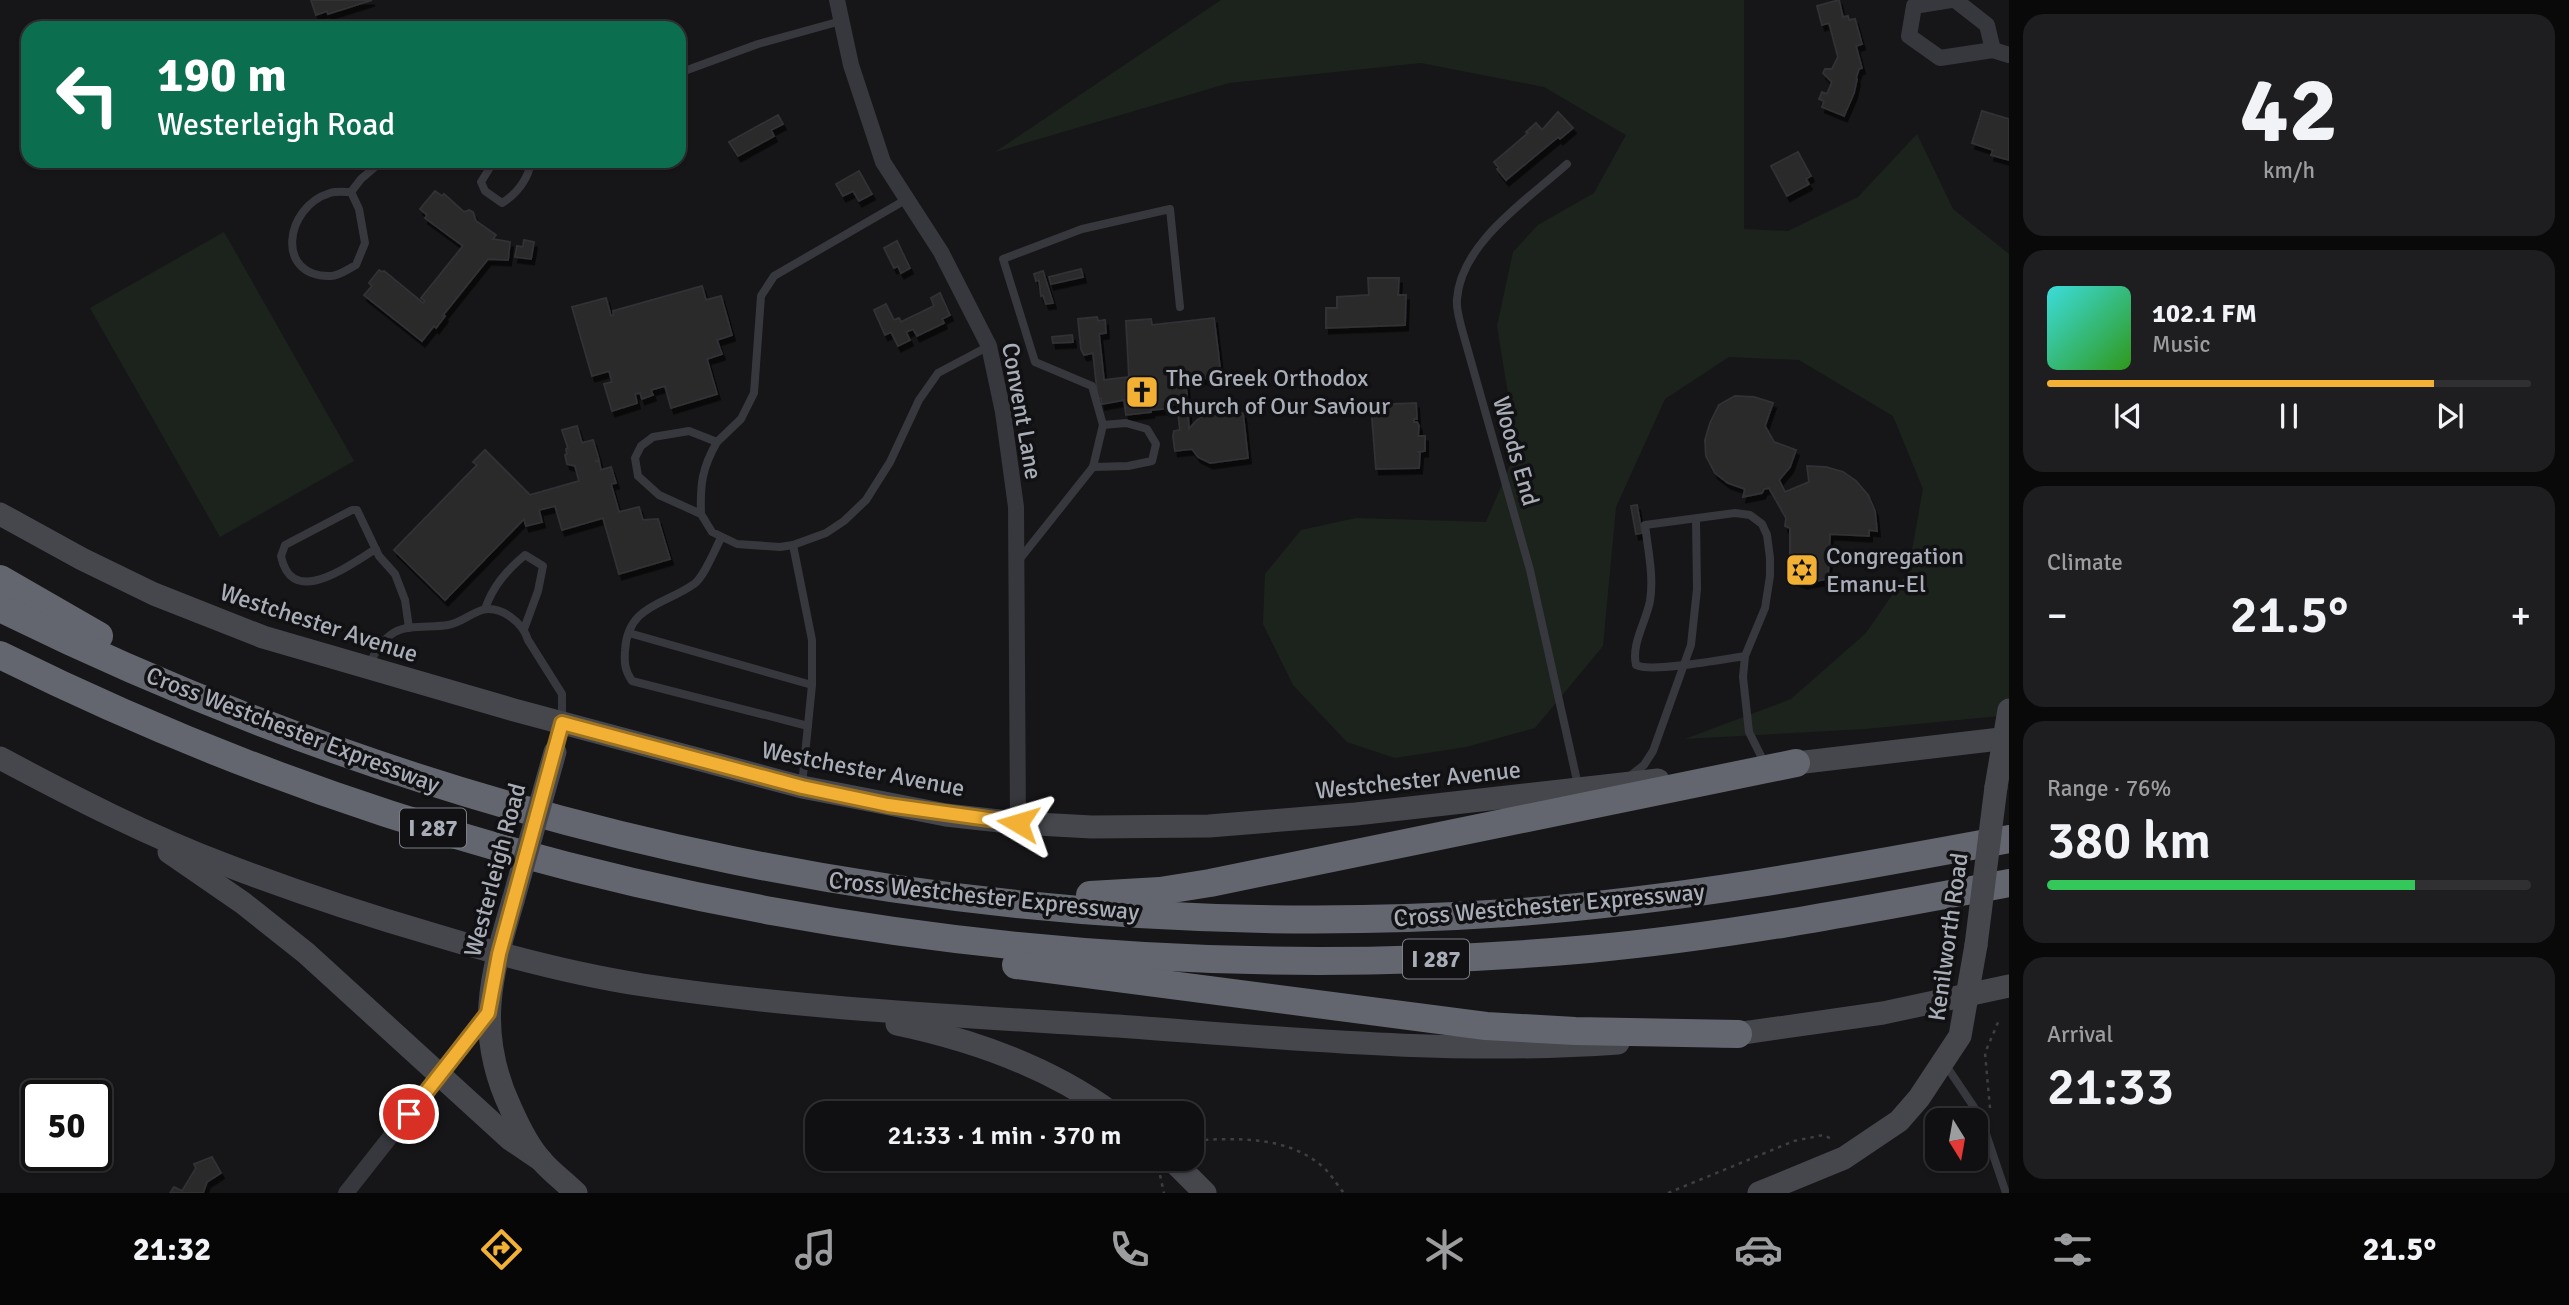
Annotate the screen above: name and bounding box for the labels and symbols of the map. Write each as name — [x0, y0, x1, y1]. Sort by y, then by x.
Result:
street label: Convent Lane — [995, 340, 1049, 482]
place label: The Greek Orthodox Church of Our Saviour — [1166, 363, 1390, 421]
church icon: The Greek Orthodox Church of Our Saviour — [1123, 373, 1161, 411]
street label: Woods End — [1486, 393, 1546, 509]
place label: Congregation Emanu-El — [1826, 541, 1964, 599]
synagogue icon: Congregation Emanu-El — [1783, 551, 1821, 589]
street label: Westchester Avenue — [216, 577, 422, 669]
street label: Cross Westchester Expressway — [142, 660, 444, 800]
street label: Westchester Avenue — [759, 735, 967, 803]
street label: Westchester Avenue — [1314, 754, 1522, 806]
street label: Westerleigh Road — [457, 780, 533, 960]
position arrow — [981, 786, 1055, 860]
road number: I 287 — [400, 808, 466, 848]
street label: Kenilworth Road — [1921, 851, 1975, 1023]
street label: Cross Westchester Expressway — [827, 865, 1141, 927]
street label: Cross Westchester Expressway — [1392, 876, 1706, 934]
road number: I 287 — [1403, 940, 1469, 978]
speed limit sign: 50 — [21, 1080, 112, 1171]
pin — [379, 1084, 439, 1144]
north arrow — [1925, 1108, 1988, 1171]

